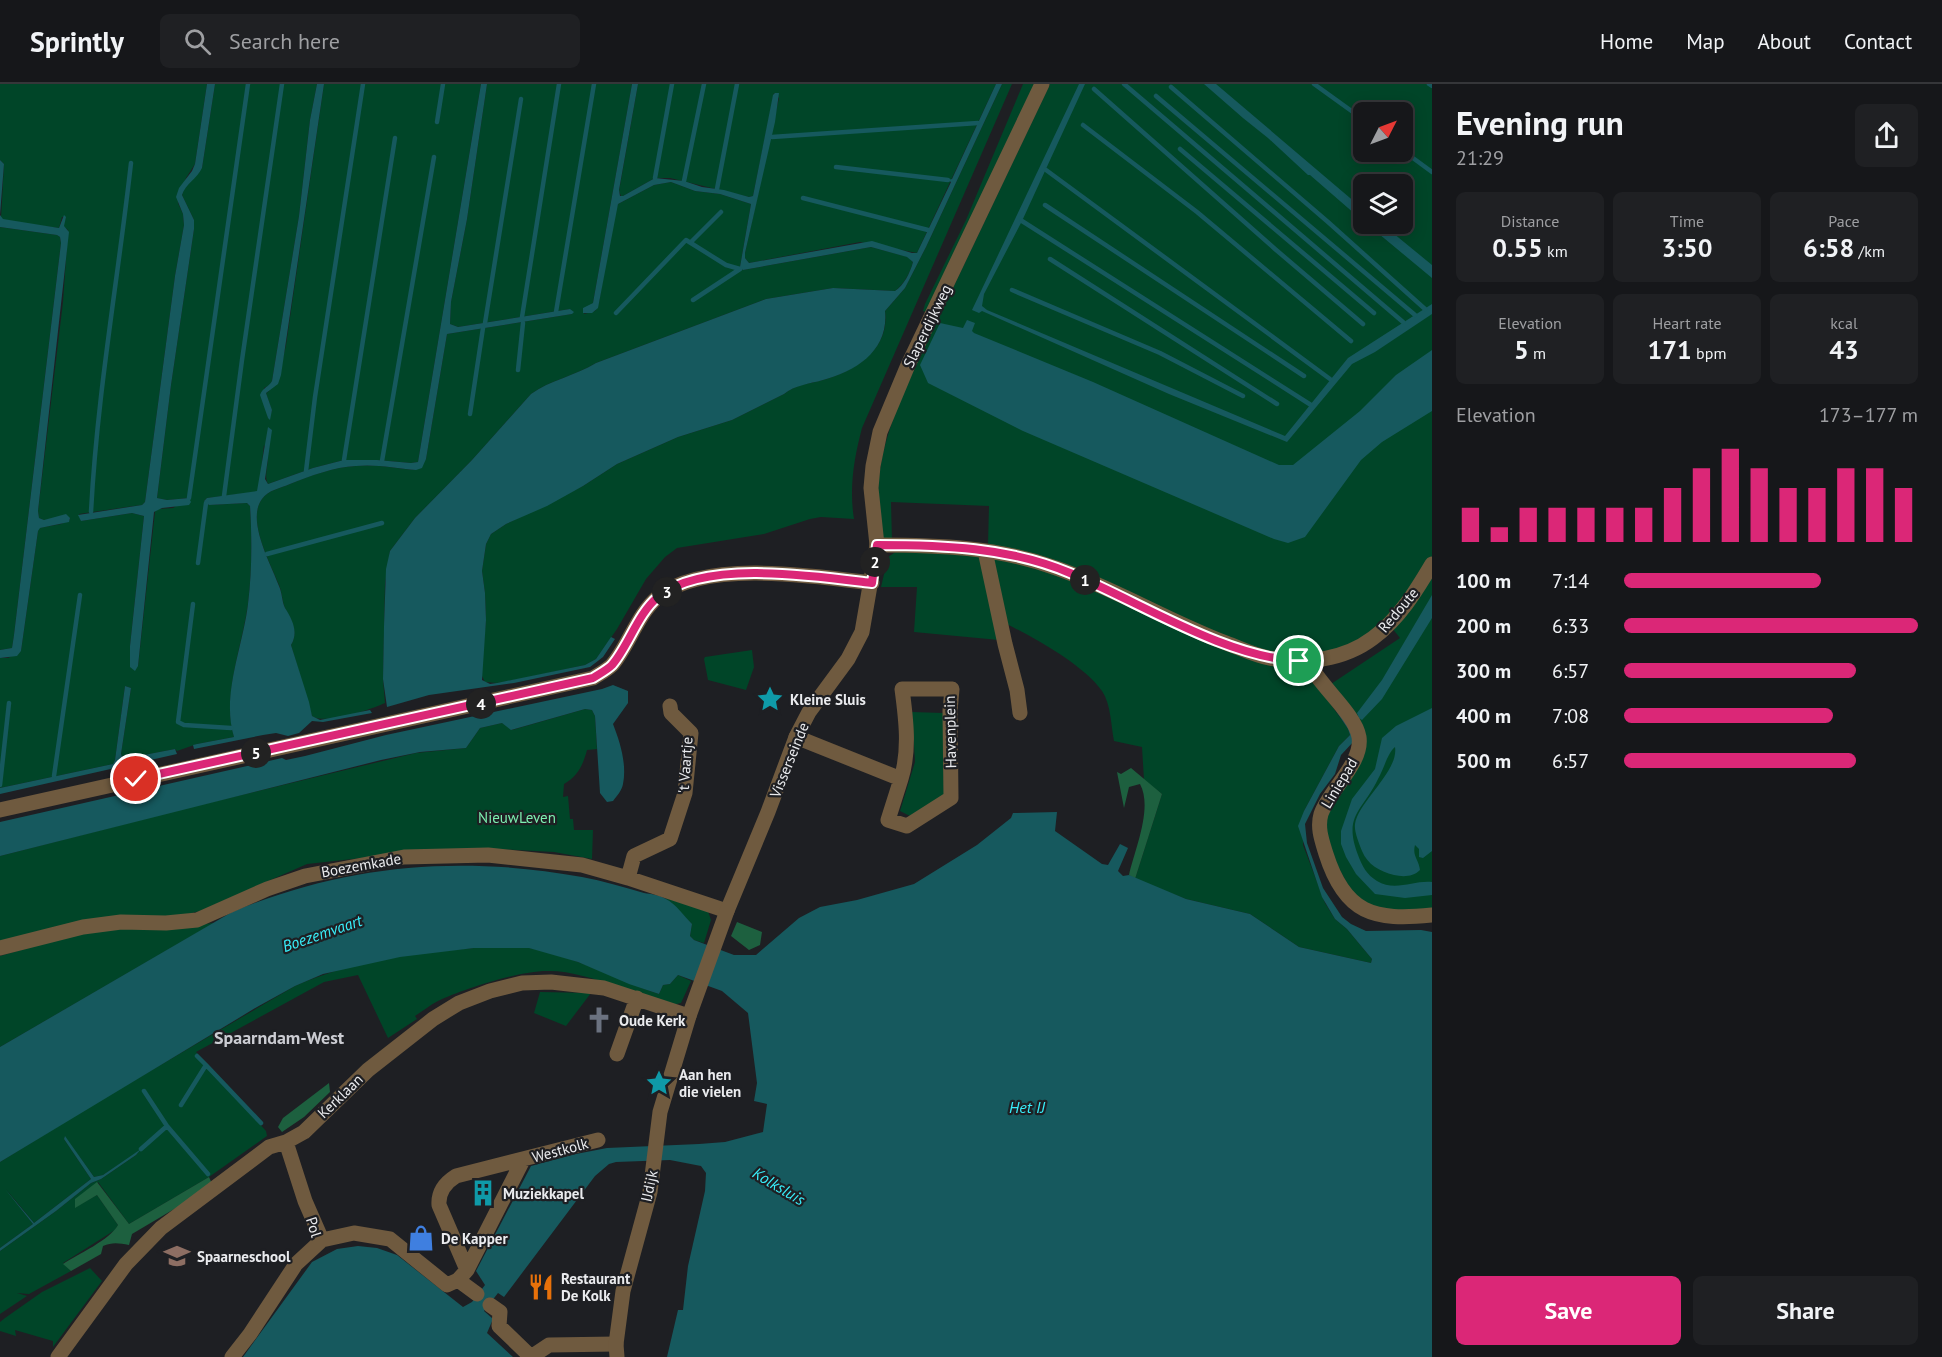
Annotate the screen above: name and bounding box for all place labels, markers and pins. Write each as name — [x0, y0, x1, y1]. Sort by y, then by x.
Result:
pin: 2 — [860, 547, 890, 577]
pin: 1 — [1070, 565, 1100, 595]
pin: 3 — [652, 577, 682, 607]
pin — [1273, 635, 1324, 686]
place icon: Kleine Sluis — [755, 684, 785, 714]
pin: 4 — [466, 689, 496, 719]
place label: Kleine Sluis — [790, 690, 866, 709]
pin: 5 — [241, 738, 271, 768]
pin — [110, 753, 161, 804]
church icon: Oude Kerk — [584, 1005, 614, 1035]
place label: Oude Kerk — [619, 1011, 686, 1030]
place label: Aan hen die vielen — [679, 1065, 741, 1101]
place icon: Aan hen die vielen — [644, 1068, 674, 1098]
building icon: Muziekkapel — [468, 1178, 498, 1208]
place label: Muziekkapel — [503, 1184, 584, 1203]
shop icon: De Kapper — [406, 1223, 436, 1253]
place label: De Kapper — [441, 1229, 508, 1248]
school or university icon: Spaarneschool — [162, 1241, 192, 1271]
place label: Spaarneschool — [197, 1247, 291, 1266]
place label: Restaurant De Kolk — [561, 1269, 631, 1305]
restaurant icon: Restaurant De Kolk — [526, 1272, 556, 1302]

